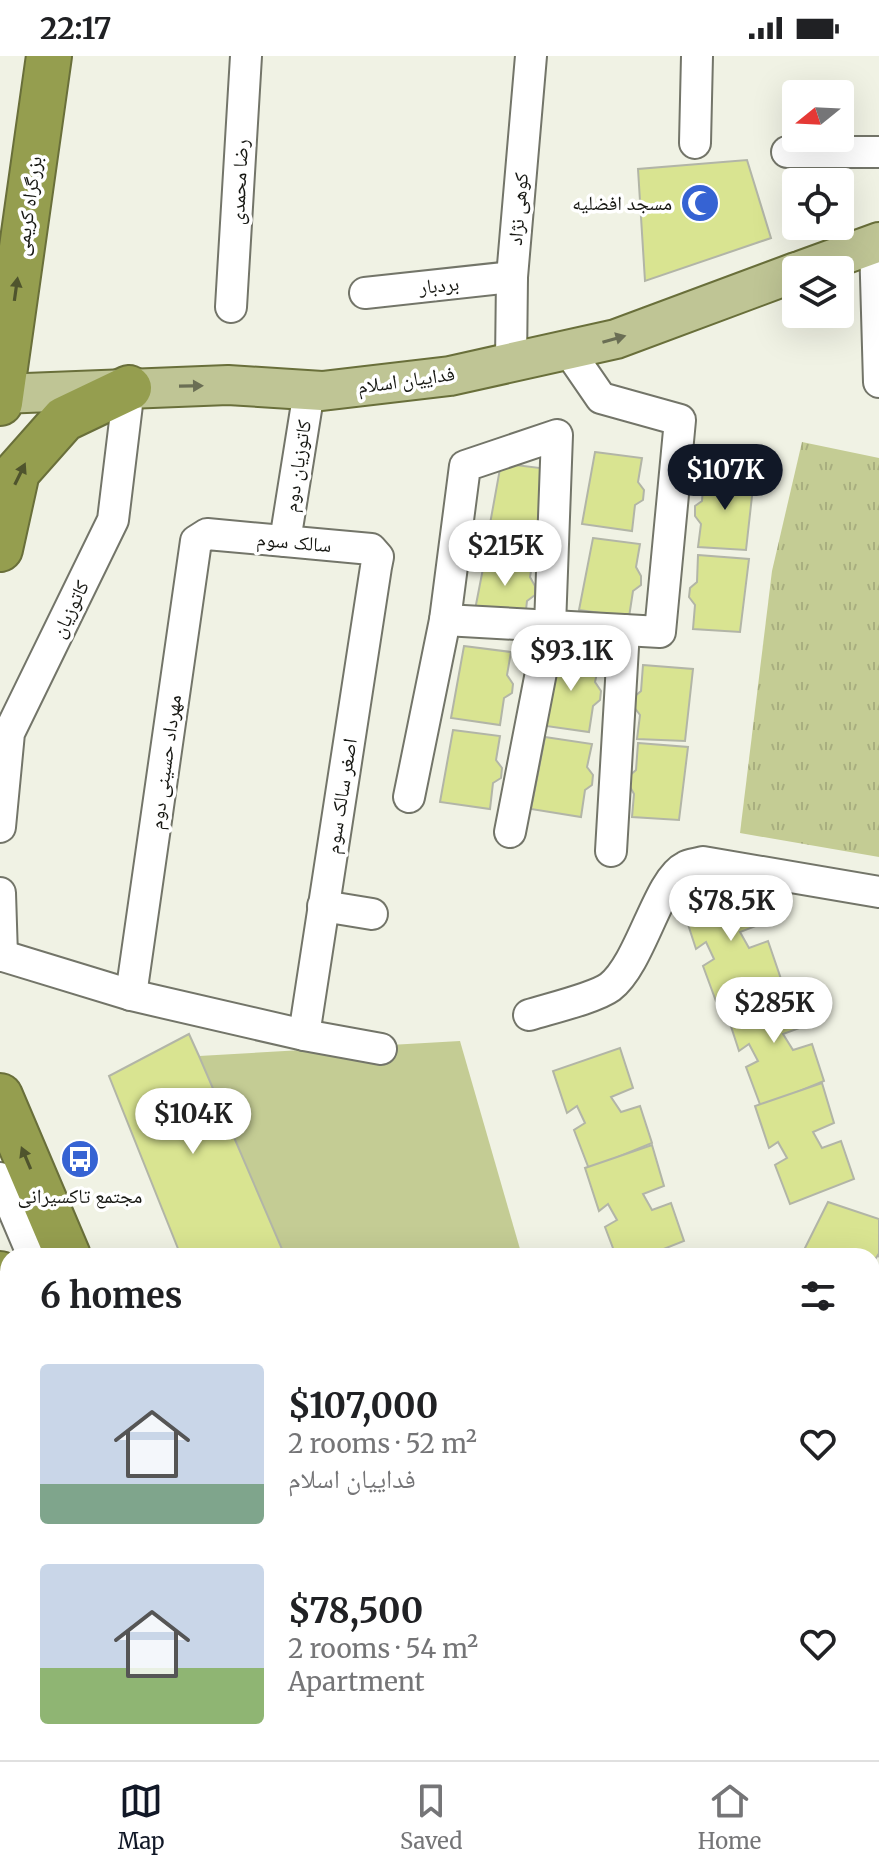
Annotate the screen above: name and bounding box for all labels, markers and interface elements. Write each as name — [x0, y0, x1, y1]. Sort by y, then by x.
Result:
text: 22:17 — [40, 9, 112, 47]
north arrow — [782, 80, 854, 152]
map controls — [782, 80, 854, 328]
street label: رضا محمدی — [224, 138, 253, 225]
street label: بزرگراه کریمی — [8, 154, 47, 257]
button: locate — [782, 168, 854, 240]
street label: کوهی نژاد — [502, 172, 533, 246]
mosque icon: مسجد افضلیه — [679, 182, 721, 224]
place label: مسجد افضلیه — [572, 190, 672, 215]
button: layers — [782, 256, 854, 328]
street label: بردبار — [417, 270, 460, 299]
one-way arrow — [10, 276, 23, 301]
one-way arrow — [602, 332, 626, 345]
street label: فداییان اسلام — [356, 360, 457, 401]
one-way arrow — [179, 380, 204, 393]
street label: کاتوزیان دوم — [277, 418, 318, 514]
pin: $107K — [669, 444, 781, 512]
text: $107K — [686, 453, 764, 486]
one-way arrow — [13, 462, 27, 485]
pin: $215K — [449, 520, 561, 588]
street label: سالک سوم — [255, 526, 333, 559]
text: $215K — [467, 529, 543, 562]
street label: کاتوزیان — [45, 576, 94, 642]
pin: $93.1K — [506, 625, 636, 693]
text: $93.1K — [529, 634, 613, 667]
street label: مهرداد حسینی دوم — [143, 693, 188, 831]
street label: اصغر سالک سوم — [319, 736, 364, 856]
pin: $78.5K — [666, 875, 796, 943]
text: $78.5K — [687, 884, 775, 917]
pin: $285K — [718, 977, 830, 1045]
text: $285K — [734, 986, 814, 1019]
pin: $104K — [137, 1088, 249, 1156]
text: $104K — [153, 1097, 233, 1130]
bus stop icon: مجتمع تاکسیرانی — [59, 1138, 101, 1180]
one-way arrow — [20, 1147, 33, 1170]
place label: مجتمع تاکسیرانی — [18, 1183, 142, 1209]
icon: filters — [796, 1274, 840, 1318]
text: 6 homes — [40, 1275, 182, 1317]
text: $107,000 — [288, 1385, 438, 1427]
icon: home — [104, 1396, 200, 1492]
icon: heart — [796, 1422, 840, 1466]
text: 2 rooms · 52 m² — [288, 1427, 477, 1460]
text: فداییان اسلام — [288, 1462, 416, 1495]
text: $78,500 — [288, 1590, 423, 1632]
icon: home — [104, 1596, 200, 1692]
icon: heart — [796, 1622, 840, 1666]
text: 2 rooms · 54 m² — [288, 1632, 478, 1665]
text: Apartment — [288, 1665, 425, 1698]
tab: Map — [118, 1779, 165, 1855]
tab: Saved — [400, 1779, 462, 1855]
tab: Home — [698, 1779, 761, 1855]

